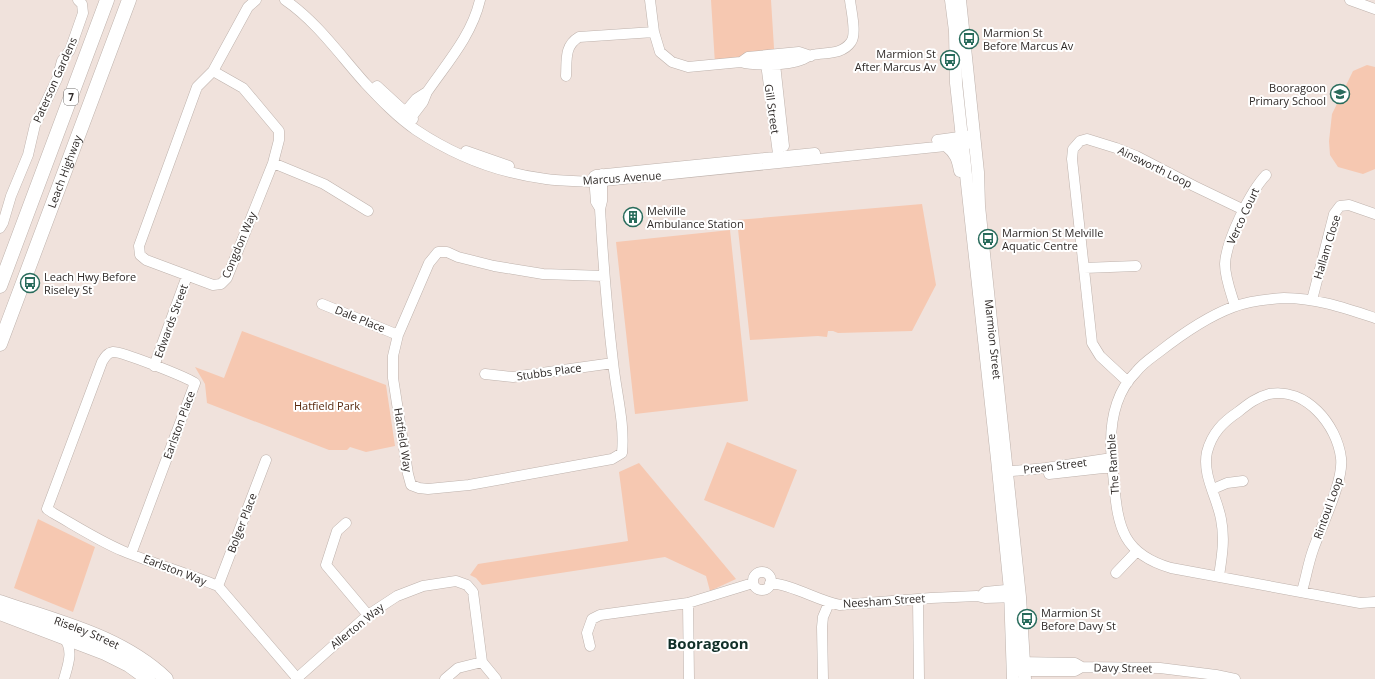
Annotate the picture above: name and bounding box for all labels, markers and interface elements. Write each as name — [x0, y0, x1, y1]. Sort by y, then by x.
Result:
place label: Marmion St Before Marcus Av — [983, 25, 1074, 53]
bus stop icon: Marmion St Before Marcus Av — [958, 28, 980, 50]
street label: Paterson Gardens — [29, 35, 80, 125]
place label: Marmion St After Marcus Av — [855, 46, 936, 74]
bus stop icon: Marmion St After Marcus Av — [939, 49, 961, 71]
place label: Booragoon Primary School — [1249, 80, 1326, 108]
street label: Gill Street — [762, 83, 783, 135]
school or university icon: Booragoon Primary School — [1329, 83, 1351, 105]
road number: 7 — [64, 89, 78, 105]
street label: Leach Highway — [44, 133, 85, 210]
street label: Ainsworth Loop — [1116, 142, 1195, 191]
street label: Marcus Avenue — [582, 167, 662, 188]
street label: Verco Court — [1223, 185, 1262, 246]
place label: Melville Ambulance Station — [647, 203, 744, 231]
building icon: Melville Ambulance Station — [622, 206, 644, 228]
street label: Congdon Way — [218, 209, 260, 280]
street label: Hallam Close — [1310, 213, 1343, 281]
place label: Marmion St Melville Aquatic Centre — [1002, 225, 1103, 253]
bus stop icon: Marmion St Melville Aquatic Centre — [977, 228, 999, 250]
place label: Leach Hwy Before Riseley St — [44, 269, 136, 297]
bus stop icon: Leach Hwy Before Riseley St — [19, 272, 41, 294]
street label: Edwards Street — [150, 282, 191, 360]
street label: Marmion Street — [982, 298, 1005, 380]
street label: Dale Place — [333, 302, 388, 335]
street label: Stubbs Place — [516, 360, 582, 383]
street label: Earlston Place — [159, 389, 198, 461]
park label: Hatfield Park — [294, 398, 360, 413]
street label: Hatfield Way — [391, 407, 416, 474]
street label: The Ramble — [1103, 433, 1122, 495]
street label: Preen Street — [1022, 454, 1088, 477]
street label: Rintoul Loop — [1309, 475, 1346, 541]
street label: Bolger Place — [223, 491, 260, 555]
street label: Earlston Way — [141, 551, 209, 589]
street label: Neesham Street — [842, 590, 926, 611]
street label: Allerton Way — [327, 599, 387, 652]
place label: Marmion St Before Davy St — [1041, 605, 1116, 633]
bus stop icon: Marmion St Before Davy St — [1016, 608, 1038, 630]
street label: Riseley Street — [52, 612, 122, 652]
district label: Booragoon — [667, 633, 749, 653]
street label: Davy Street — [1094, 659, 1153, 676]

